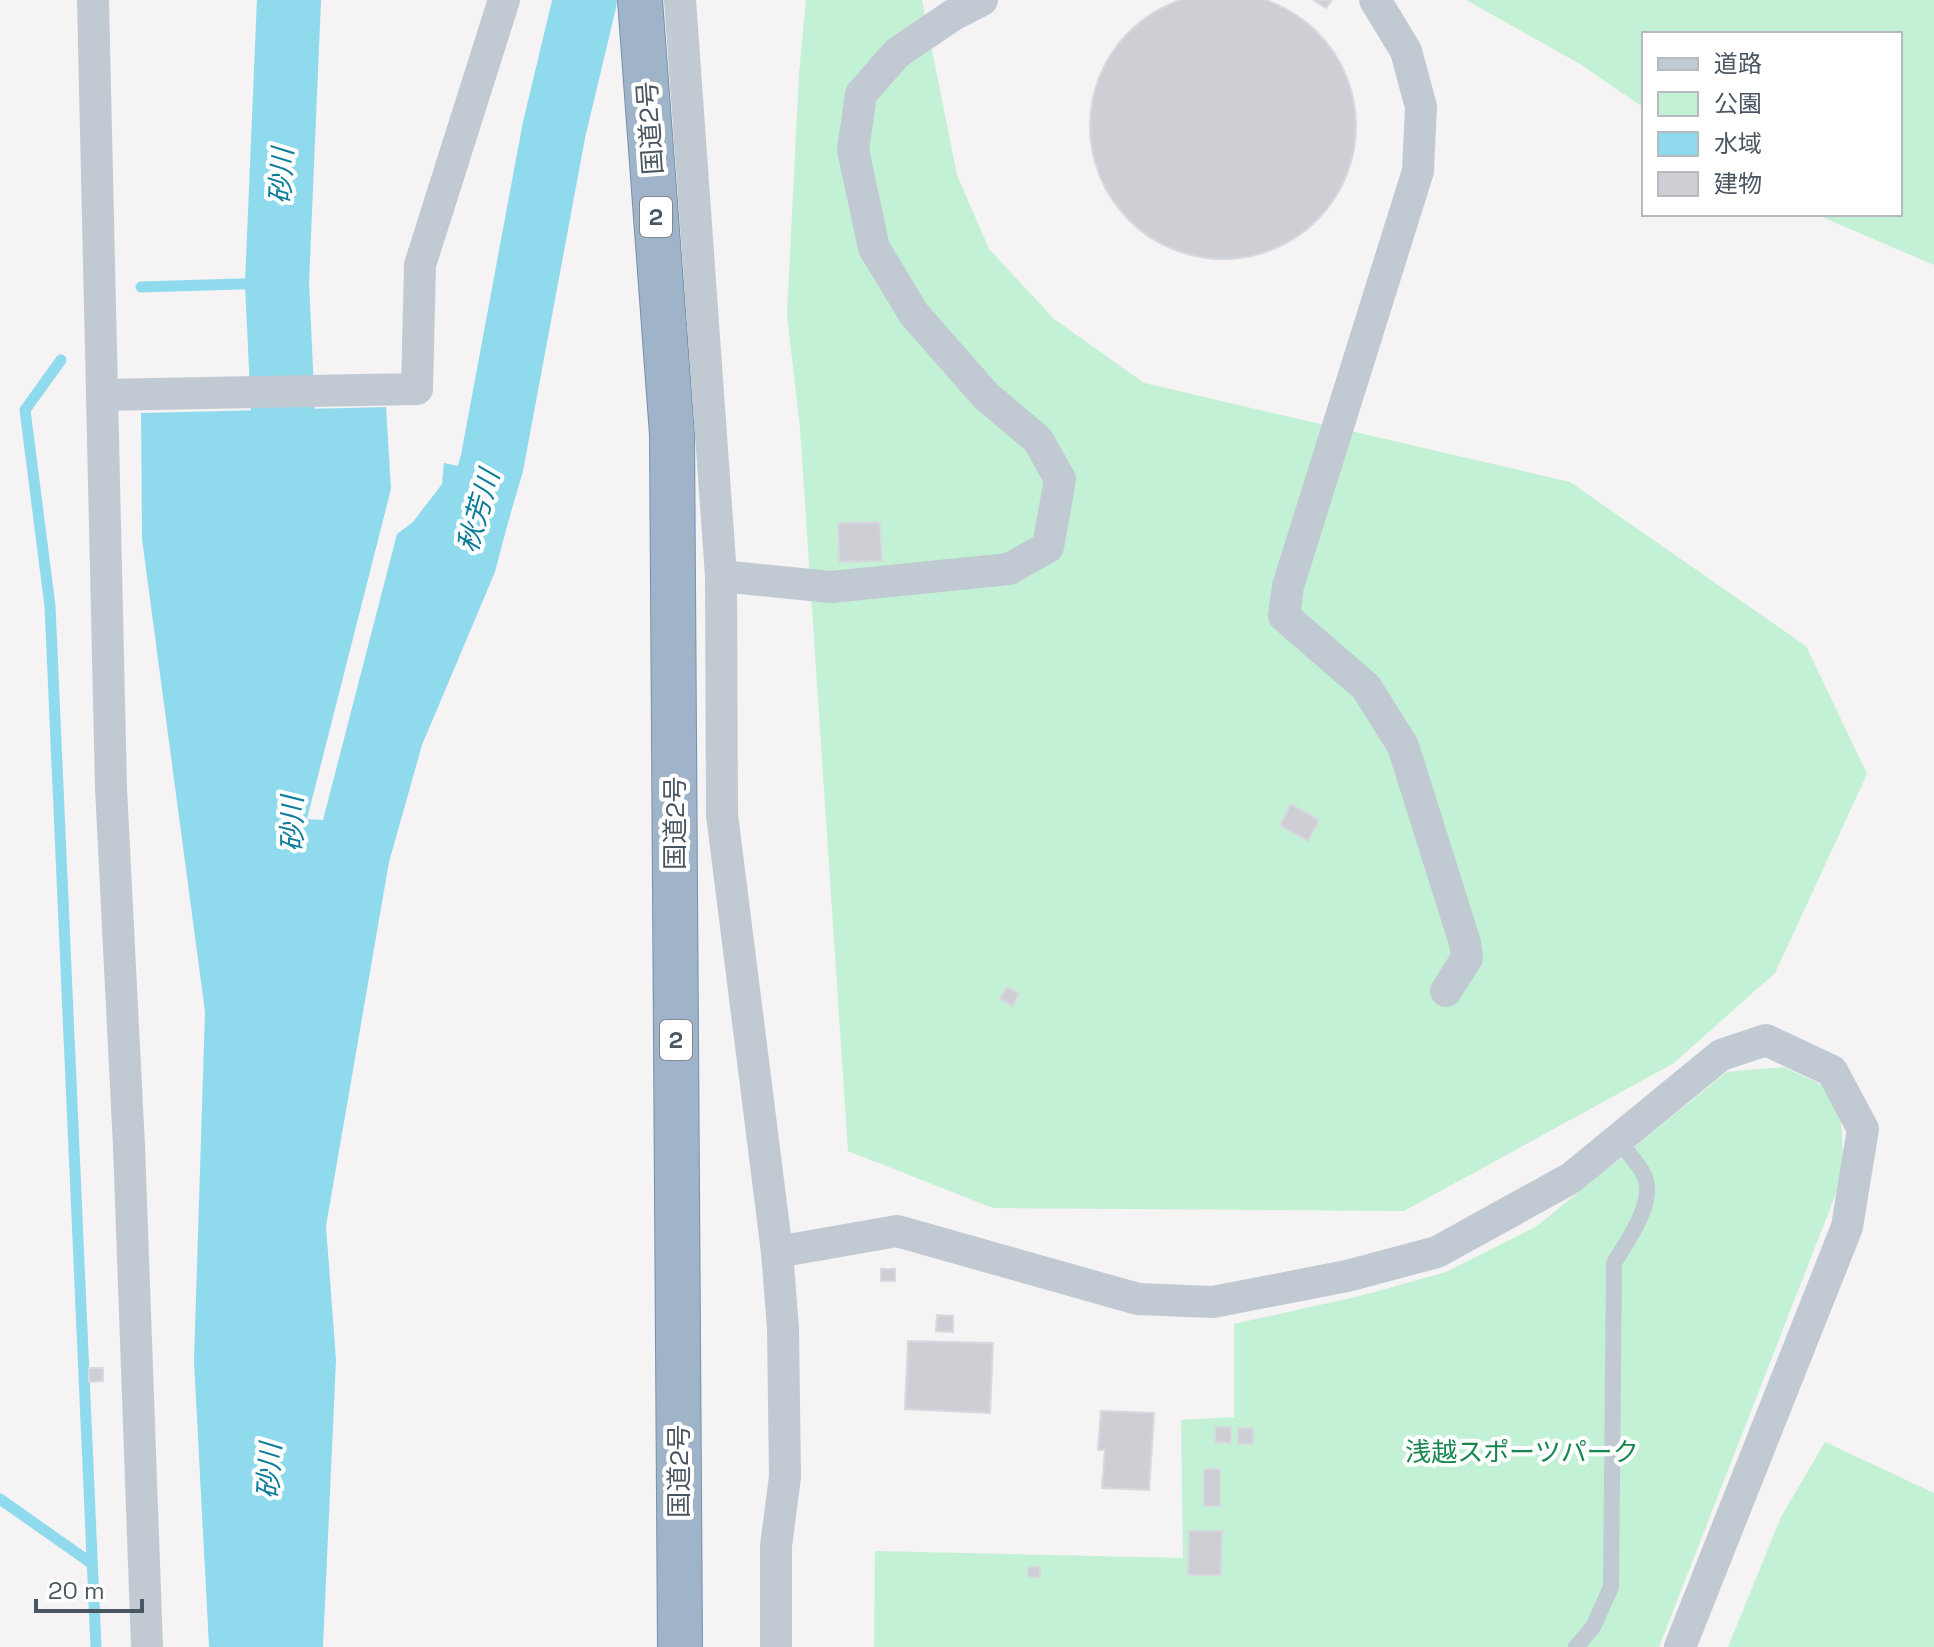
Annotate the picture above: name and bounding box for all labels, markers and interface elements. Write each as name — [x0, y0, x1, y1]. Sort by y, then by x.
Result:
legend — [1642, 32, 1902, 216]
text: 道路 — [1714, 48, 1762, 79]
street label: 国道2号 — [630, 80, 670, 176]
text: 公園 — [1714, 88, 1762, 119]
text: 水域 — [1714, 128, 1762, 159]
water label: 砂川 — [262, 144, 301, 205]
text: 建物 — [1714, 168, 1762, 199]
road number: 2 — [640, 197, 672, 237]
water label: 秋芳川 — [449, 463, 508, 556]
street label: 国道2号 — [658, 776, 692, 870]
water label: 砂川 — [274, 793, 310, 852]
road number: 2 — [660, 1020, 692, 1060]
street label: 国道2号 — [662, 1424, 696, 1518]
park label: 浅越スポーツパーク — [1405, 1435, 1639, 1469]
water label: 砂川 — [250, 1439, 289, 1500]
scale bar — [36, 1563, 142, 1613]
text: 20 m — [48, 1575, 105, 1606]

